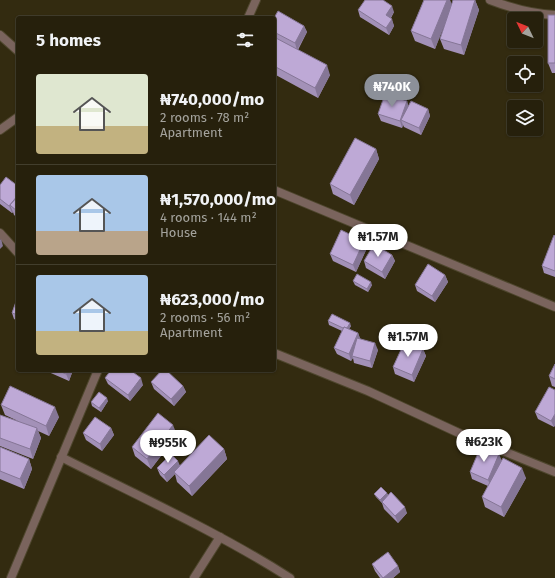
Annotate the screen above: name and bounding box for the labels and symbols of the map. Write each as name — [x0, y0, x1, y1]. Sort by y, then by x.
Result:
north arrow — [507, 12, 543, 48]
pin: ₦740K — [364, 74, 420, 108]
pin: ₦1.57M — [345, 224, 411, 258]
pin: ₦1.57M — [375, 324, 441, 358]
pin: ₦623K — [456, 429, 512, 463]
pin: ₦955K — [140, 430, 196, 464]

